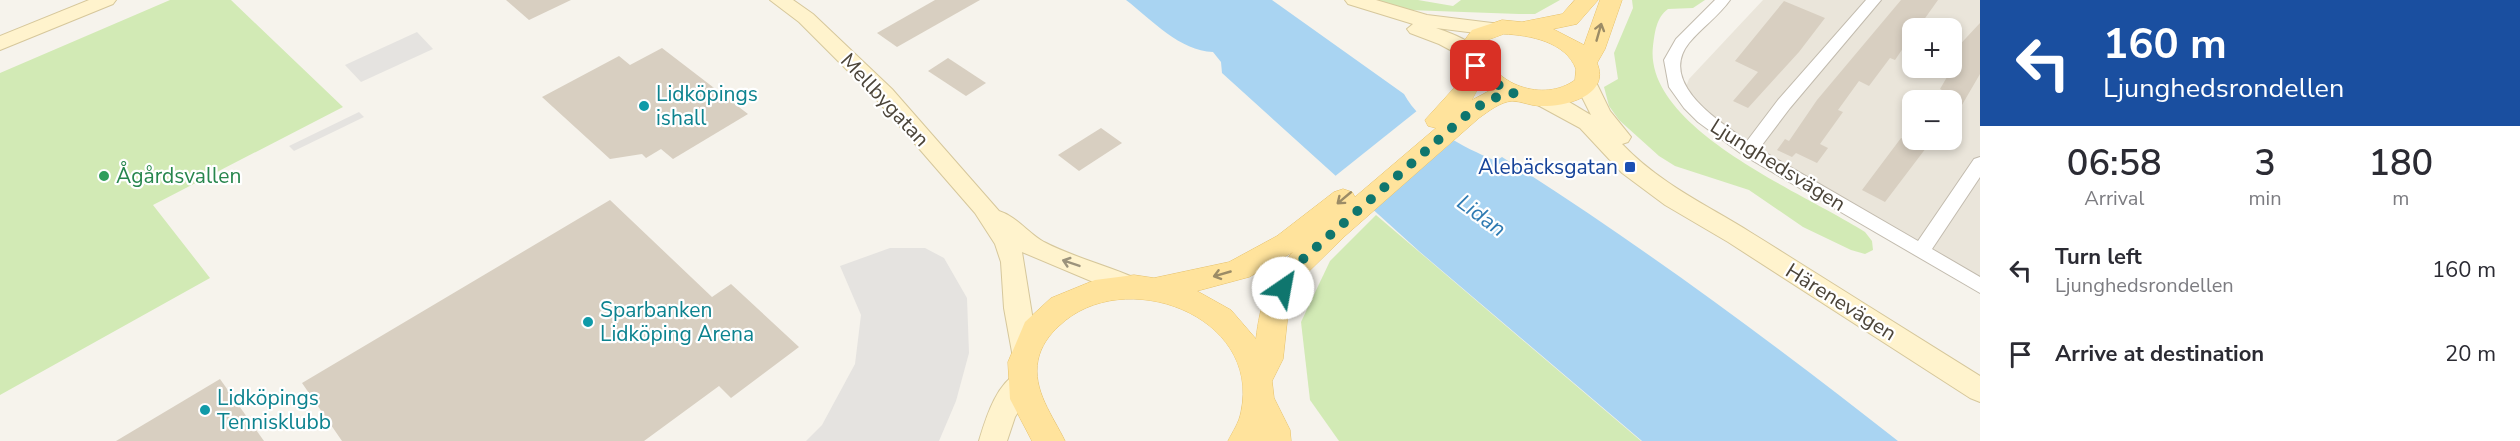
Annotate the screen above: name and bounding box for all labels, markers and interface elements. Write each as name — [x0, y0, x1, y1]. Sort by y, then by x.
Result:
text: 160 m — [2103, 16, 2227, 73]
map controls — [1902, 18, 1962, 150]
button: + — [1902, 18, 1962, 78]
one-way arrow — [1594, 23, 1605, 42]
icon: left — [2004, 24, 2082, 102]
pin — [1450, 40, 1501, 91]
street label: Mellbygatan — [834, 47, 936, 153]
icon: arrive — [1459, 49, 1492, 82]
text: Ljunghedsrondellen — [2103, 70, 2344, 107]
place label: Lidköpings ishall — [656, 80, 758, 132]
button: − — [1902, 90, 1962, 150]
marker: Lidköpings ishall — [637, 99, 651, 113]
street label: Ljunghedsvägen — [1705, 112, 1851, 218]
text: 06:58 — [2067, 139, 2162, 188]
text: 3 — [2254, 139, 2276, 188]
text: 180 — [2368, 139, 2433, 188]
place label: Alebäcksgatan — [1478, 153, 1618, 181]
marker: Alebäcksgatan — [1623, 160, 1637, 174]
place label: Ågårdsvallen — [116, 161, 241, 190]
marker: Ågårdsvallen — [97, 169, 111, 183]
text: Arrival — [2084, 185, 2144, 212]
text: min — [2249, 185, 2282, 212]
text: m — [2392, 185, 2409, 212]
water label: Lidan — [1451, 188, 1512, 244]
one-way arrow — [1336, 191, 1352, 204]
text: Turn left — [2055, 242, 2142, 272]
icon: left — [2004, 254, 2037, 287]
text: 160 m — [2432, 255, 2496, 285]
position arrow — [1251, 256, 1315, 320]
one-way arrow — [1063, 257, 1081, 268]
street label: Härenevägen — [1780, 257, 1902, 347]
one-way arrow — [1213, 269, 1232, 280]
text: Ljunghedsrondellen — [2055, 272, 2234, 299]
place label: Sparbanken Lidköping Arena — [600, 296, 754, 348]
marker: Sparbanken Lidköping Arena — [581, 315, 595, 329]
icon: arrive — [2004, 338, 2037, 371]
text: Arrive at destination — [2055, 339, 2264, 369]
text: 20 m — [2445, 339, 2496, 369]
place label: Lidköpings Tennisklubb — [217, 384, 331, 436]
marker: Lidköpings Tennisklubb — [198, 403, 212, 417]

